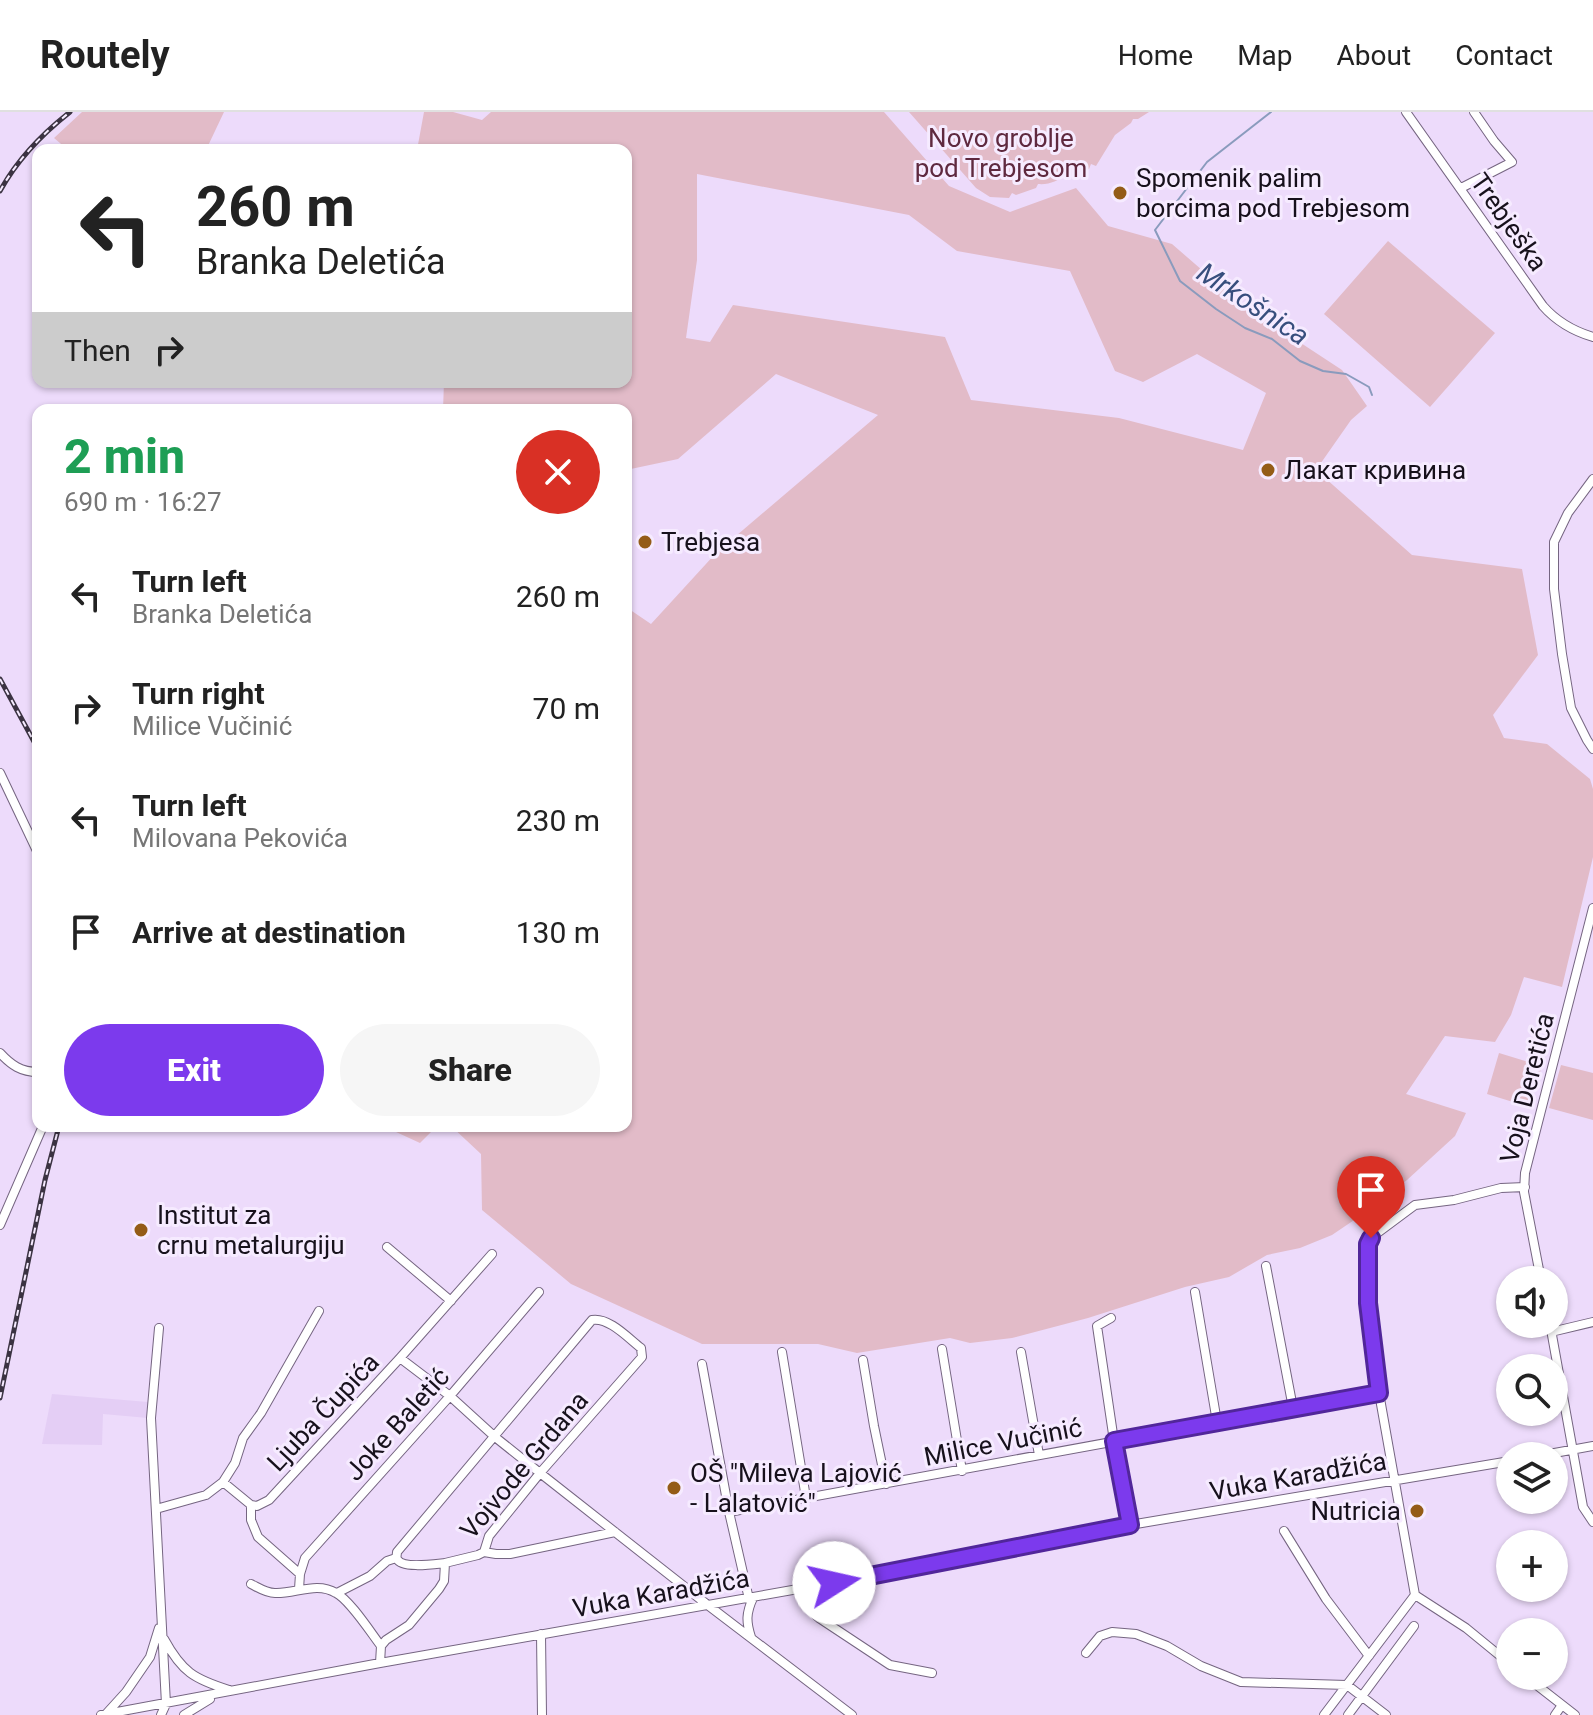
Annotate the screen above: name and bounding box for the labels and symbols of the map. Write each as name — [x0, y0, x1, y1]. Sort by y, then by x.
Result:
park label: Novo groblje pod Trebjesom — [915, 123, 1087, 183]
place label: Spomenik palim borcima pod Trebjesom — [1136, 163, 1410, 223]
street label: Trebješka — [1465, 167, 1553, 277]
marker: Spomenik palim borcima pod Trebjesom — [1111, 184, 1129, 202]
water label: Mrkošnica — [1191, 256, 1315, 352]
place label: Лакат кривина — [1284, 455, 1466, 485]
marker: Лакат кривина — [1259, 461, 1277, 479]
place label: Trebjesa — [661, 527, 760, 557]
marker: Trebjesa — [636, 533, 654, 551]
street label: Voja Deretića — [1494, 1010, 1560, 1166]
pin — [1337, 1156, 1405, 1238]
place label: Institut za crnu metalurgiju — [157, 1200, 345, 1260]
marker: Institut za crnu metalurgiju — [132, 1221, 150, 1239]
street label: Ljuba Čupića — [261, 1347, 385, 1477]
street label: Joke Baletić — [339, 1361, 455, 1487]
street label: Vojvode Grdana — [454, 1385, 594, 1545]
street label: Milice Vučinić — [921, 1412, 1085, 1472]
street label: Vuka Karadžića — [1207, 1446, 1389, 1506]
place label: OŠ "Mileva Lajović - Lalatović" — [690, 1458, 902, 1518]
marker: OŠ "Mileva Lajović - Lalatović" — [665, 1479, 683, 1497]
place label: Nutricia — [1310, 1496, 1401, 1526]
marker: Nutricia — [1408, 1502, 1426, 1520]
position arrow — [792, 1541, 876, 1625]
street label: Vuka Karadžića — [570, 1563, 752, 1623]

